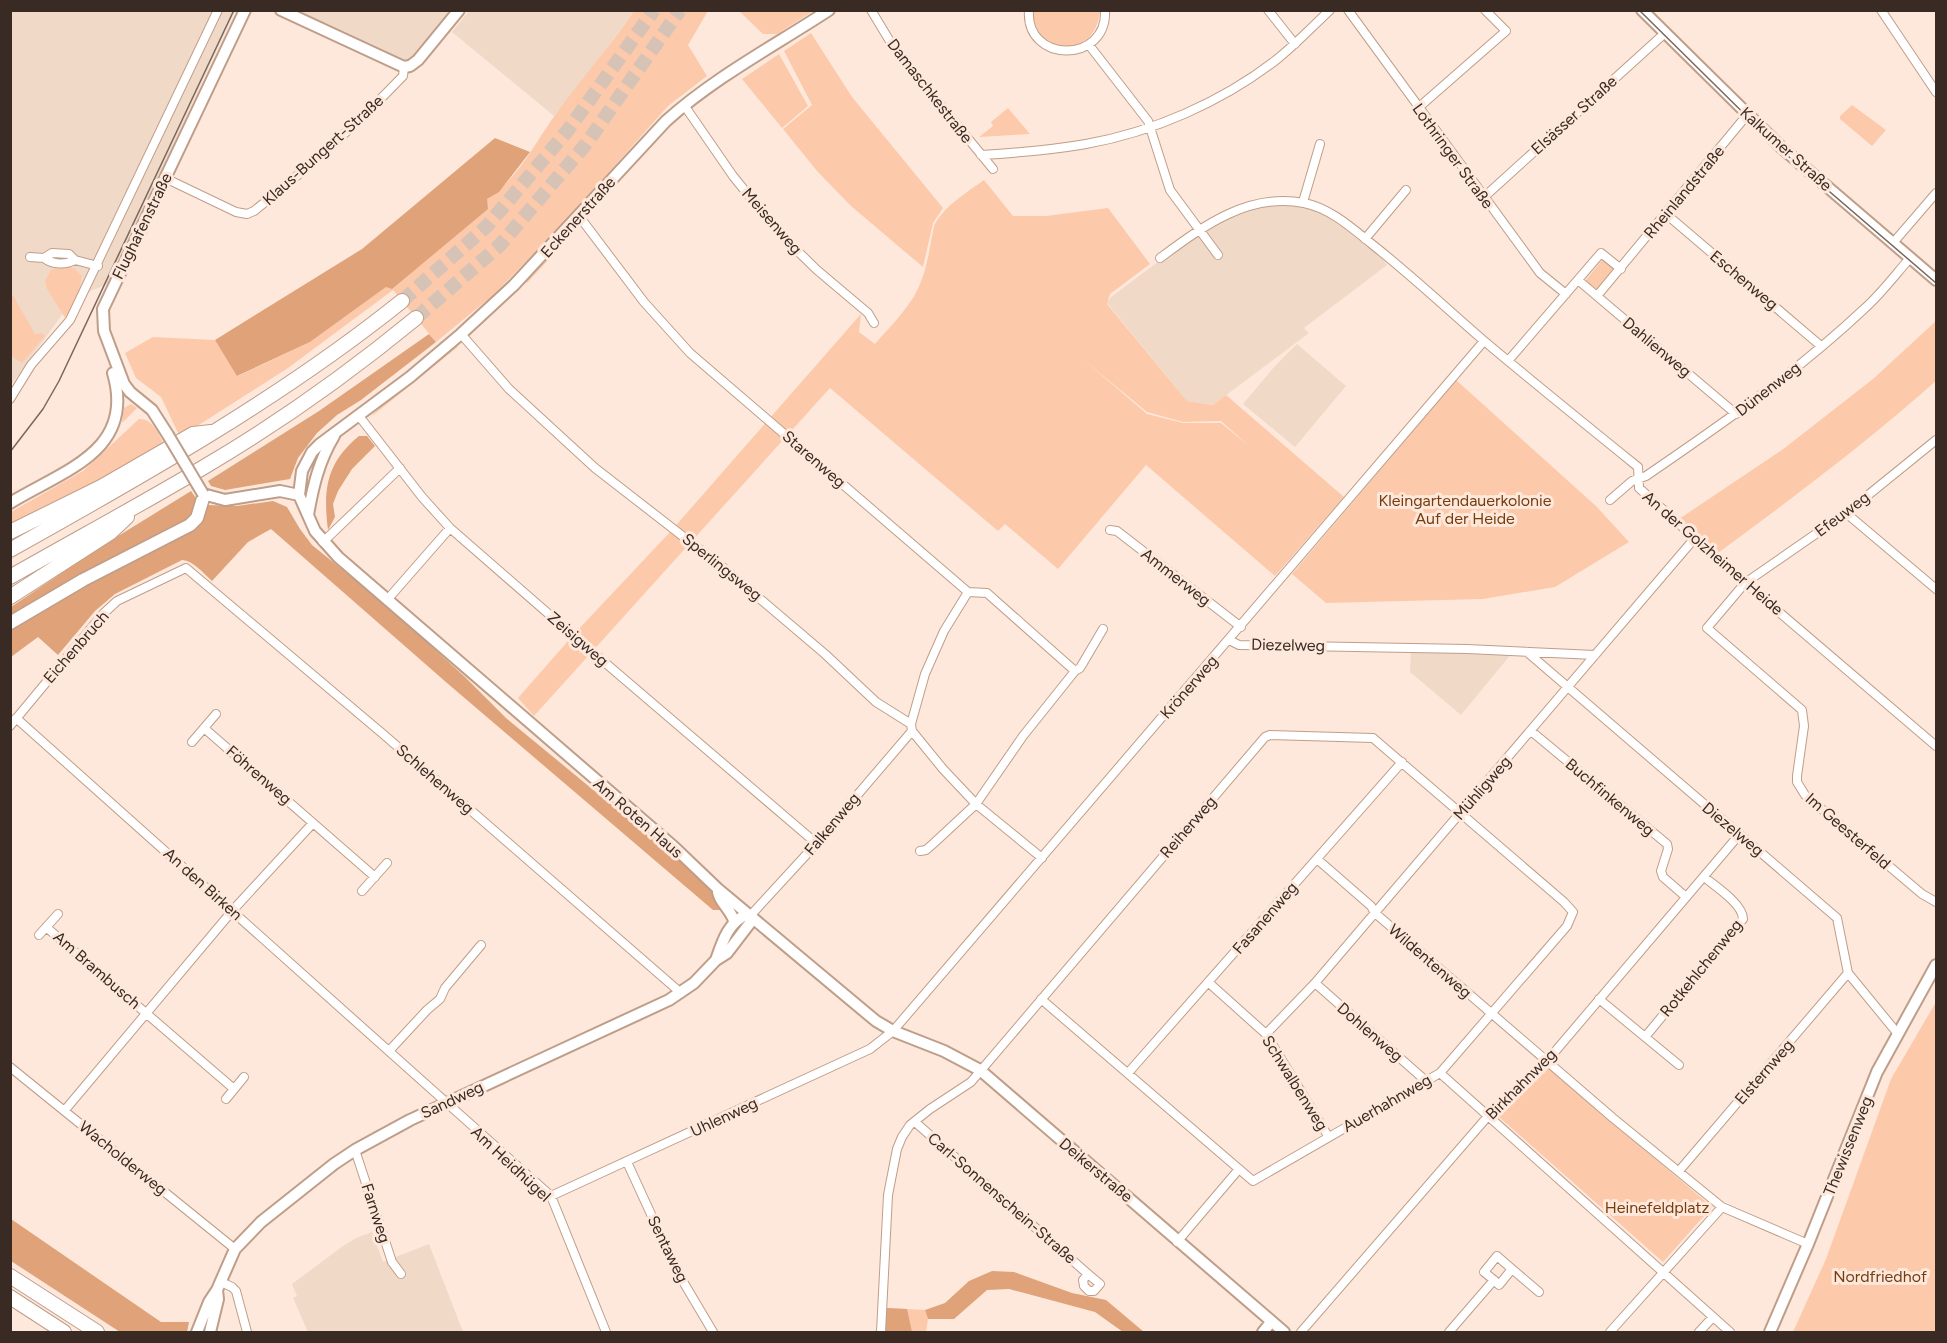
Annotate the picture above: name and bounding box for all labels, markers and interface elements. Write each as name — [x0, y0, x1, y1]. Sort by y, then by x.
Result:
street label: Damaschkestraße — [883, 35, 977, 147]
street label: Elsässer Straße — [1527, 71, 1621, 158]
street label: Klaus-Bungert-Straße — [259, 91, 387, 209]
street label: Lothringer Straße — [1408, 100, 1498, 212]
street label: Kalkumer Straße — [1736, 103, 1836, 195]
street label: Rheinlandstraße — [1640, 142, 1728, 242]
street label: Flughafenstraße — [108, 169, 176, 282]
street label: Eckenerstraße — [537, 172, 619, 261]
street label: Meisenweg — [738, 184, 806, 258]
street label: Eschenweg — [1706, 246, 1782, 314]
street label: Dahlienweg — [1619, 313, 1695, 381]
street label: Dünenweg — [1732, 358, 1804, 420]
street label: Starenweg — [779, 426, 849, 492]
street label: An der Golzheimer Heide — [1639, 487, 1787, 619]
street label: Efeuweg — [1811, 487, 1873, 541]
park label: Kleingartendauerkolonie Auf der Heide — [1379, 491, 1552, 528]
street label: Sperlingsweg — [678, 529, 766, 605]
street label: Ammerweg — [1138, 544, 1214, 610]
street label: Eichenbruch — [39, 607, 113, 687]
street label: Zeisigweg — [544, 608, 612, 670]
street label: Diezelweg — [1251, 635, 1325, 655]
street label: Krönerweg — [1156, 651, 1222, 723]
street label: Schlehenweg — [392, 740, 478, 818]
street label: Föhrenweg — [222, 742, 296, 808]
street label: Mühligweg — [1449, 752, 1515, 824]
street label: Buchfinkenweg — [1562, 754, 1658, 840]
street label: Am Roten Haus — [590, 774, 686, 862]
street label: Falkenweg — [800, 789, 864, 859]
street label: Im Geesterfeld — [1802, 789, 1894, 873]
street label: Reiherweg — [1156, 792, 1220, 862]
street label: Diezelweg — [1699, 798, 1767, 860]
street label: An den Birken — [160, 844, 246, 924]
street label: Fasanenweg — [1229, 878, 1301, 958]
street label: Rotkehlchenweg — [1656, 915, 1746, 1021]
street label: Wildentenweg — [1385, 920, 1475, 1002]
street label: Am Brambusch — [50, 927, 144, 1013]
street label: Dohlenweg — [1333, 998, 1407, 1066]
street label: Schwalbenweg — [1258, 1032, 1332, 1134]
street label: Elsternweg — [1731, 1036, 1797, 1108]
street label: Birkhahnweg — [1482, 1045, 1560, 1123]
street label: Auerhahnweg — [1339, 1070, 1435, 1136]
street label: Sandweg — [418, 1077, 486, 1123]
street label: Uhlenweg — [687, 1093, 761, 1141]
street label: Thewissenweg — [1819, 1094, 1877, 1198]
street label: Wacholderweg — [75, 1117, 171, 1199]
street label: Am Heidhügel — [467, 1122, 555, 1206]
street label: Carl-Sonnenschein-Straße — [924, 1128, 1080, 1268]
street label: Deikerstraße — [1055, 1134, 1137, 1206]
street label: Farnweg — [357, 1181, 395, 1245]
park label: Heinefeldplatz — [1605, 1198, 1709, 1217]
street label: Sentaweg — [644, 1212, 692, 1286]
park label: Nordfriedhof — [1833, 1267, 1927, 1286]

